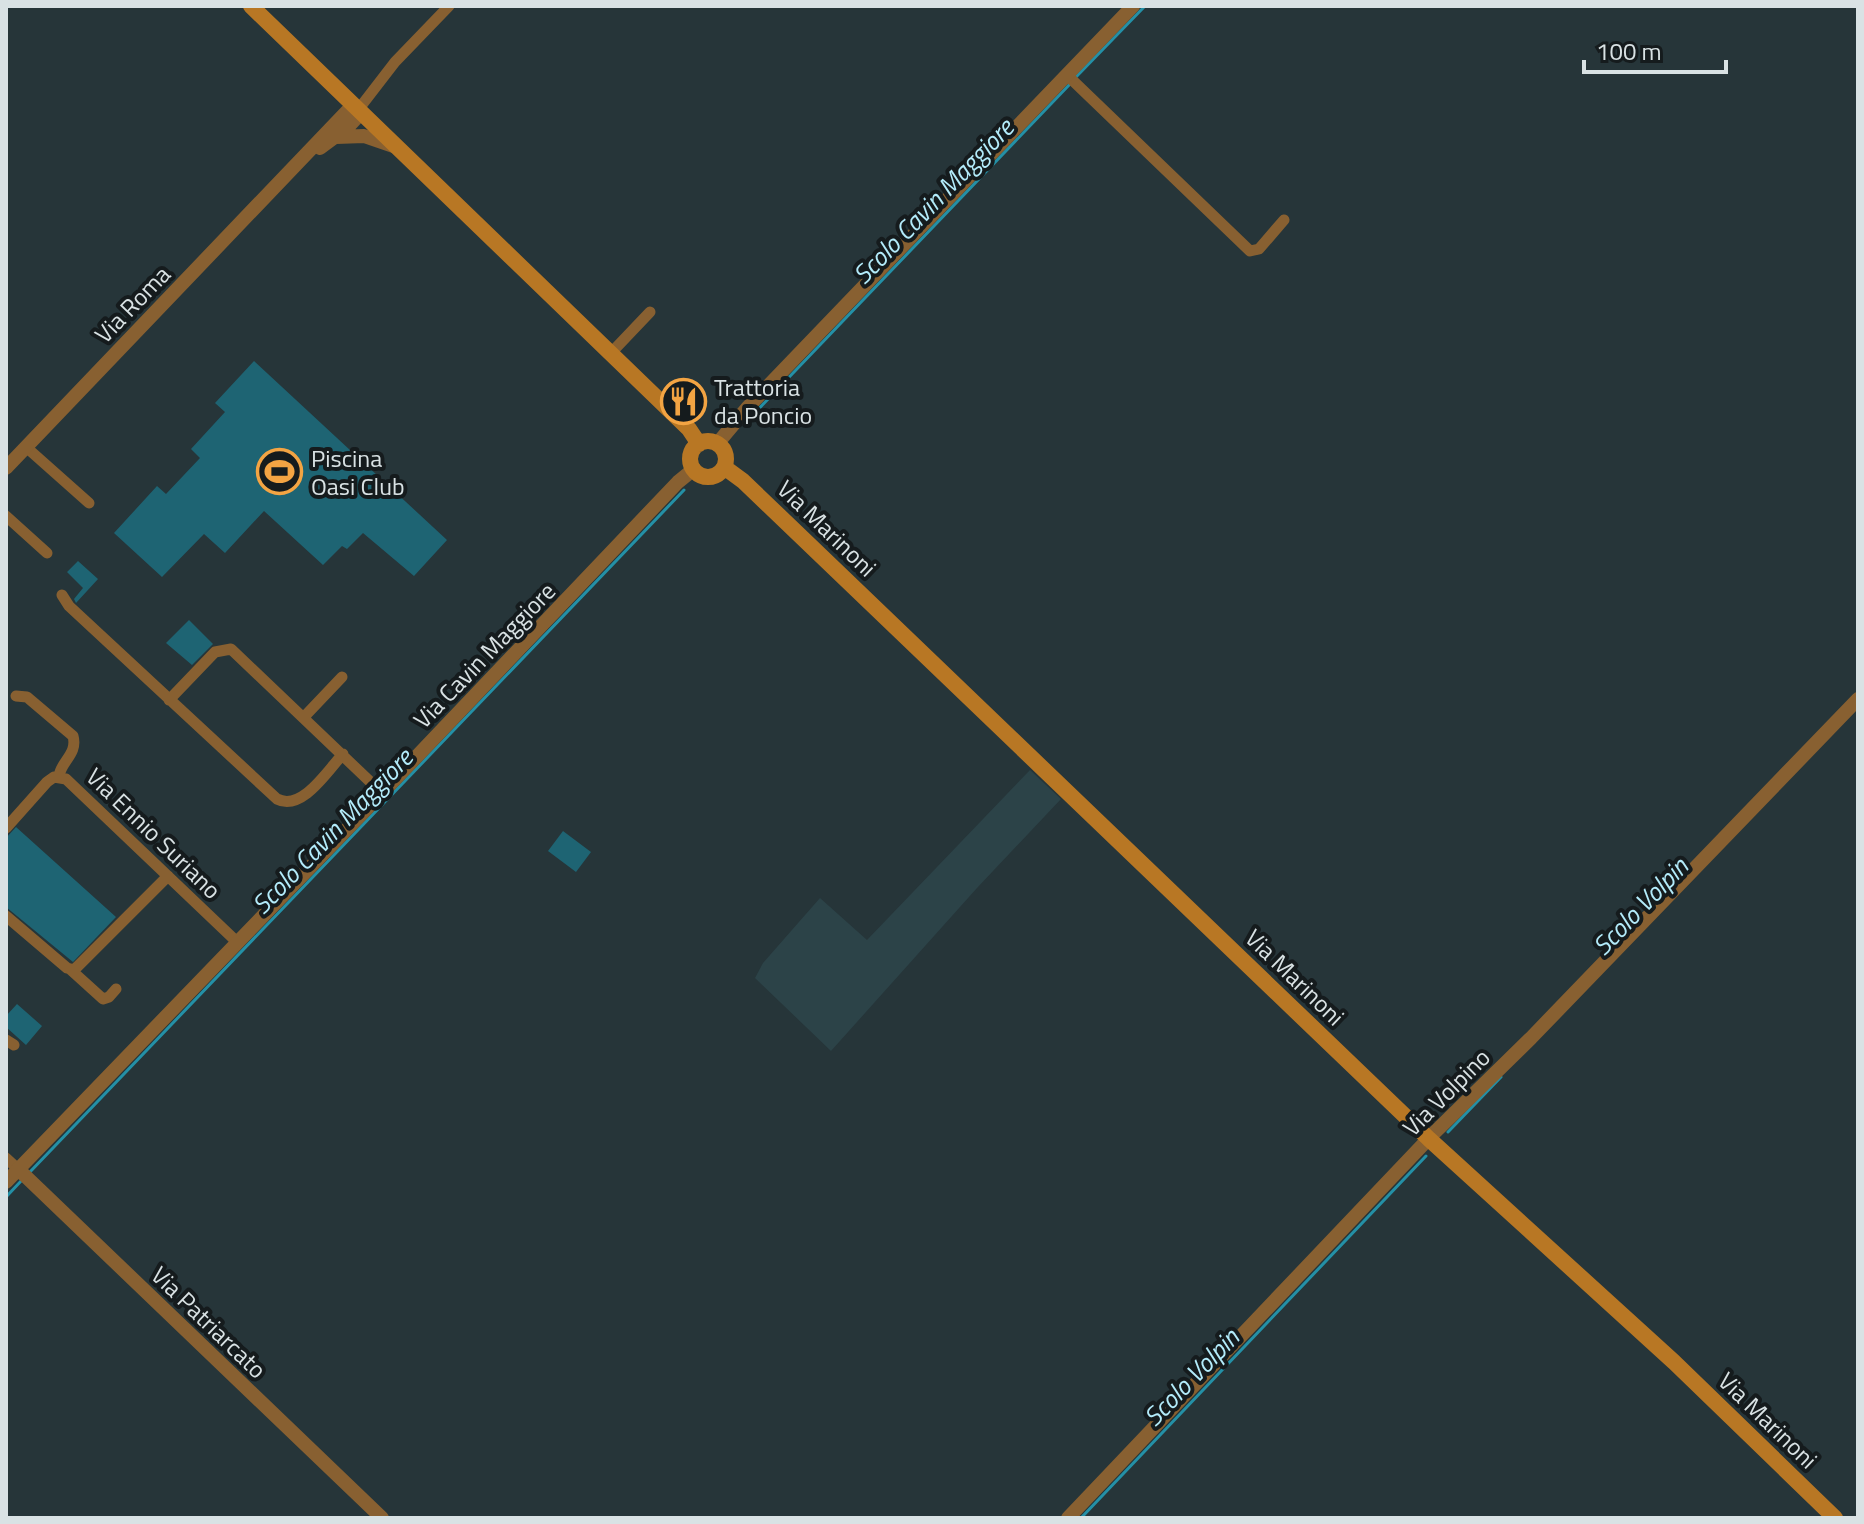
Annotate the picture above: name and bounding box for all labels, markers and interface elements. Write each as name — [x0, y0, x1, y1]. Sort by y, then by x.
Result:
scale bar — [1584, 24, 1726, 74]
text: 100 m — [1596, 33, 1662, 69]
water label: Scolo Cavin Maggiore — [843, 108, 1024, 293]
street label: Via Roma — [86, 257, 178, 351]
place label: Trattoria da Poncio — [714, 369, 812, 433]
restaurant icon: Trattoria da Poncio — [659, 377, 707, 425]
place label: Piscina Oasi Club — [311, 440, 405, 504]
sports icon: Piscina Oasi Club — [256, 448, 304, 496]
street label: Via Marinoni — [769, 471, 885, 585]
street label: Via Cavin Maggiore — [405, 574, 563, 736]
water label: Scolo Cavin Maggiore — [242, 738, 423, 923]
street label: Via Ennio Suriano — [78, 759, 230, 907]
water label: Scolo Volpin — [1583, 847, 1698, 964]
street label: Via Marinoni — [1237, 920, 1353, 1034]
street label: Via Volpino — [1394, 1040, 1498, 1144]
street label: Via Patriarcato — [143, 1258, 275, 1386]
water label: Scolo Volpin — [1134, 1318, 1249, 1435]
street label: Via Marinoni — [1710, 1363, 1826, 1477]

